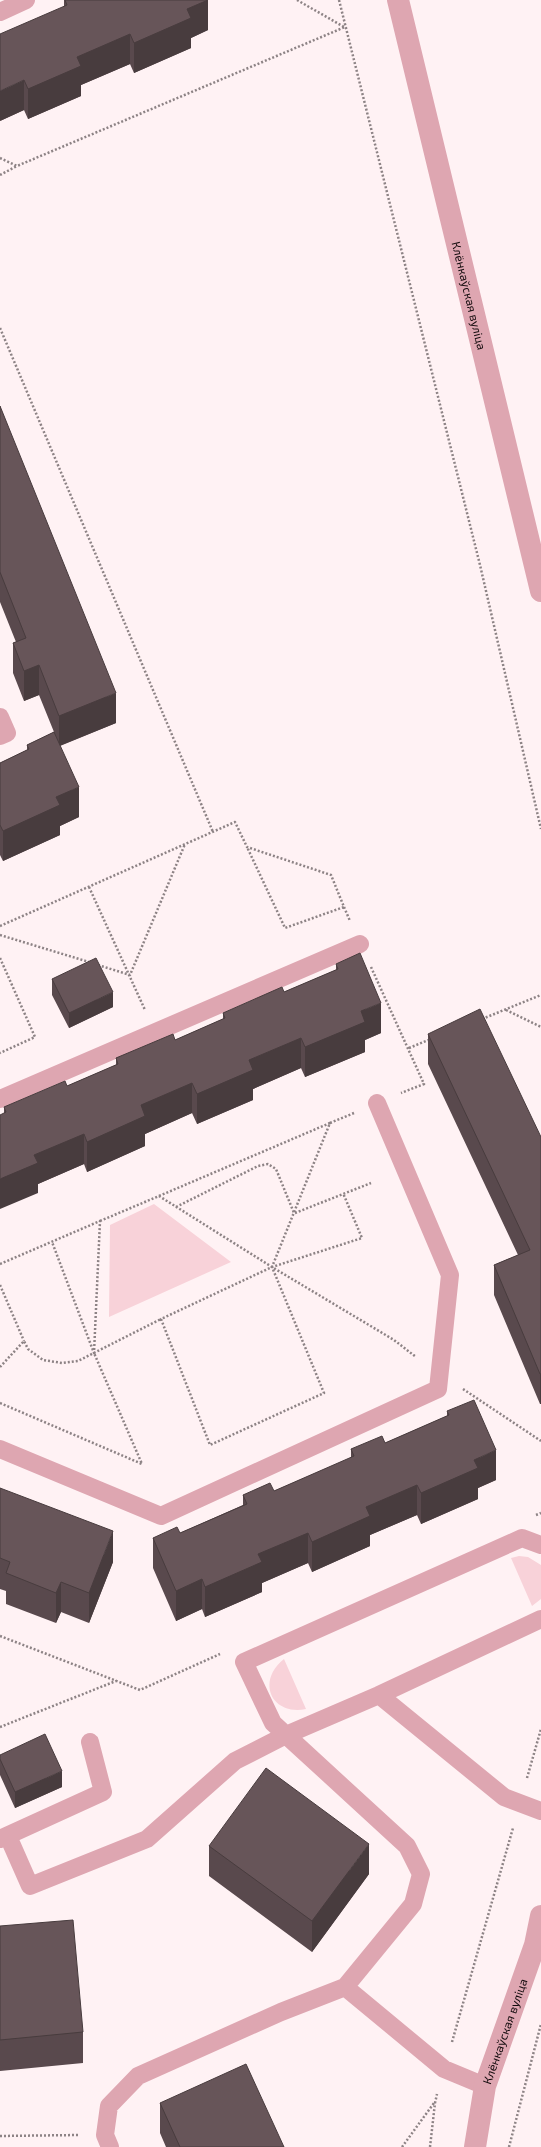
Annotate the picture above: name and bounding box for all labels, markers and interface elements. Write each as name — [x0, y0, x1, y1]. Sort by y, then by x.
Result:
street label: Клёнкаўская вуліца — [450, 240, 489, 351]
street label: Клёнкаўская вуліца — [479, 1976, 530, 2086]

